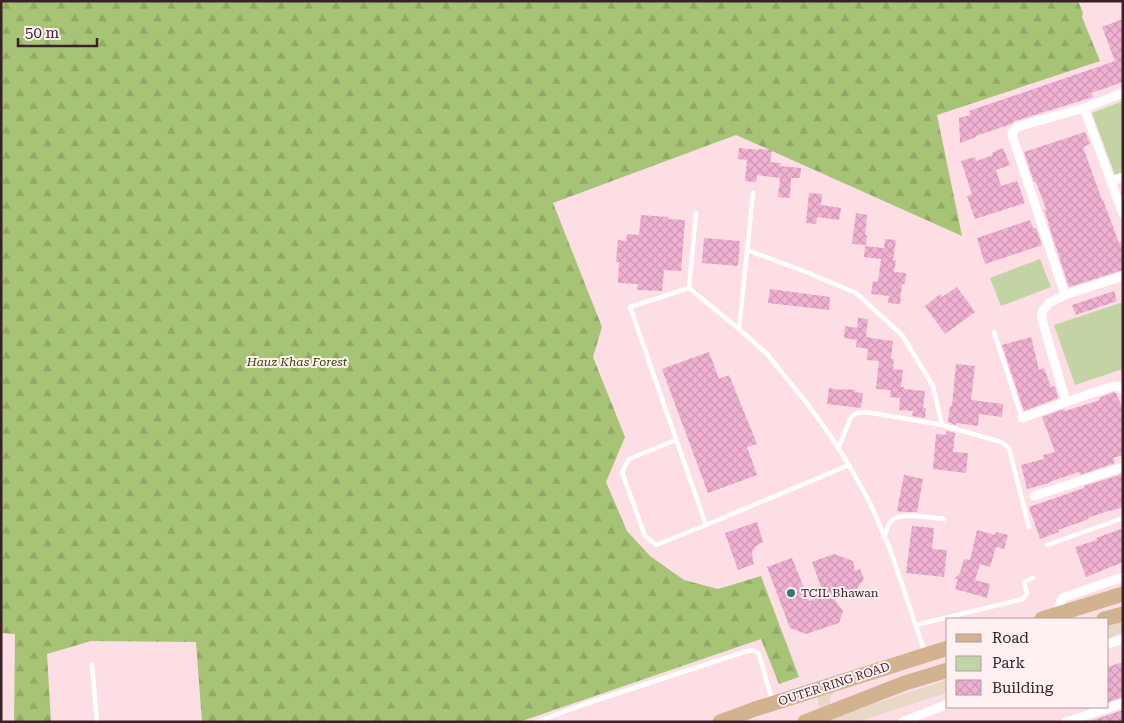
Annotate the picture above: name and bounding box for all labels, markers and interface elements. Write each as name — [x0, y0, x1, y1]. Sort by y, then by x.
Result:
scale bar — [18, 15, 96, 47]
text: 50 m — [25, 24, 60, 42]
park label: Hauz Khas Forest — [246, 355, 348, 369]
place label: TCIL Bhawan — [801, 586, 879, 600]
marker: TCIL Bhawan — [785, 587, 797, 599]
legend — [946, 618, 1109, 708]
text: Road — [992, 629, 1029, 647]
text: Park — [992, 654, 1026, 672]
street label: OUTER RING ROAD — [777, 659, 891, 709]
text: Building — [992, 679, 1054, 697]

